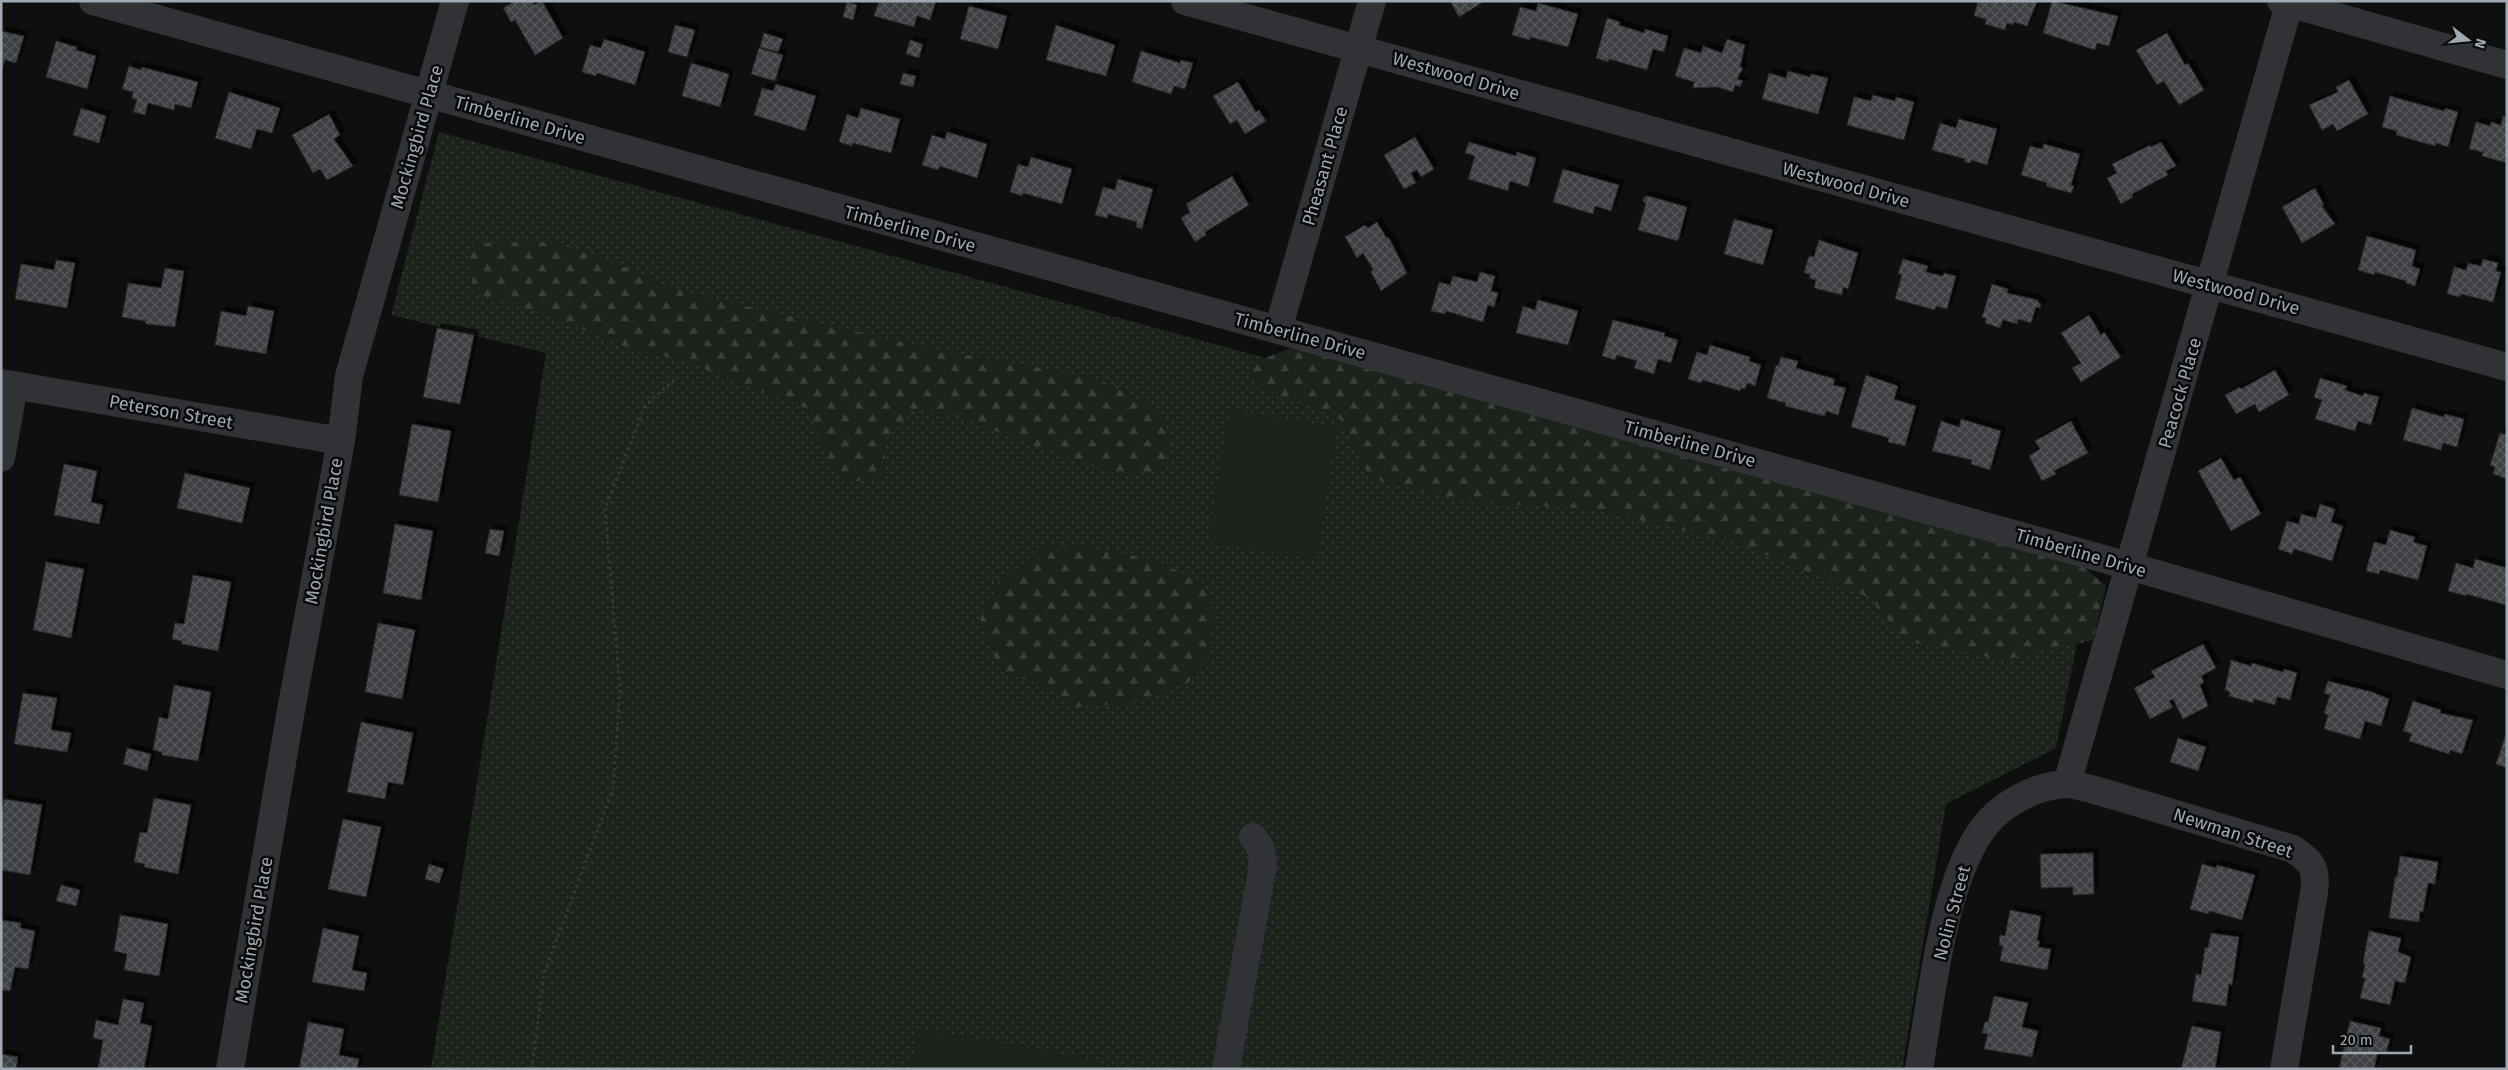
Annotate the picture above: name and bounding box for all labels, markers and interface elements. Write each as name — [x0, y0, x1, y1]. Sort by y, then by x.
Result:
north arrow — [2443, 15, 2493, 65]
text: N — [2471, 37, 2489, 50]
street label: Westwood Drive — [1390, 47, 1522, 105]
street label: Mockingbird Place — [386, 63, 448, 211]
street label: Timberline Drive — [452, 91, 588, 149]
street label: Pheasant Place — [1297, 104, 1353, 228]
street label: Westwood Drive — [1780, 157, 1912, 213]
street label: Timberline Drive — [842, 201, 978, 257]
street label: Westwood Drive — [2170, 264, 2302, 320]
street label: Timberline Drive — [1232, 308, 1368, 364]
street label: Peacock Place — [2154, 335, 2206, 451]
street label: Peterson Street — [107, 390, 235, 434]
street label: Timberline Drive — [1622, 416, 1758, 472]
street label: Mockingbird Place — [300, 456, 348, 606]
street label: Timberline Drive — [2013, 524, 2149, 582]
street label: Newman Street — [2170, 803, 2296, 863]
street label: Mockingbird Place — [230, 855, 278, 1005]
street label: Nolin Street — [1929, 863, 1975, 963]
scale bar — [2333, 1022, 2410, 1054]
text: 20 m — [2340, 1031, 2373, 1049]

